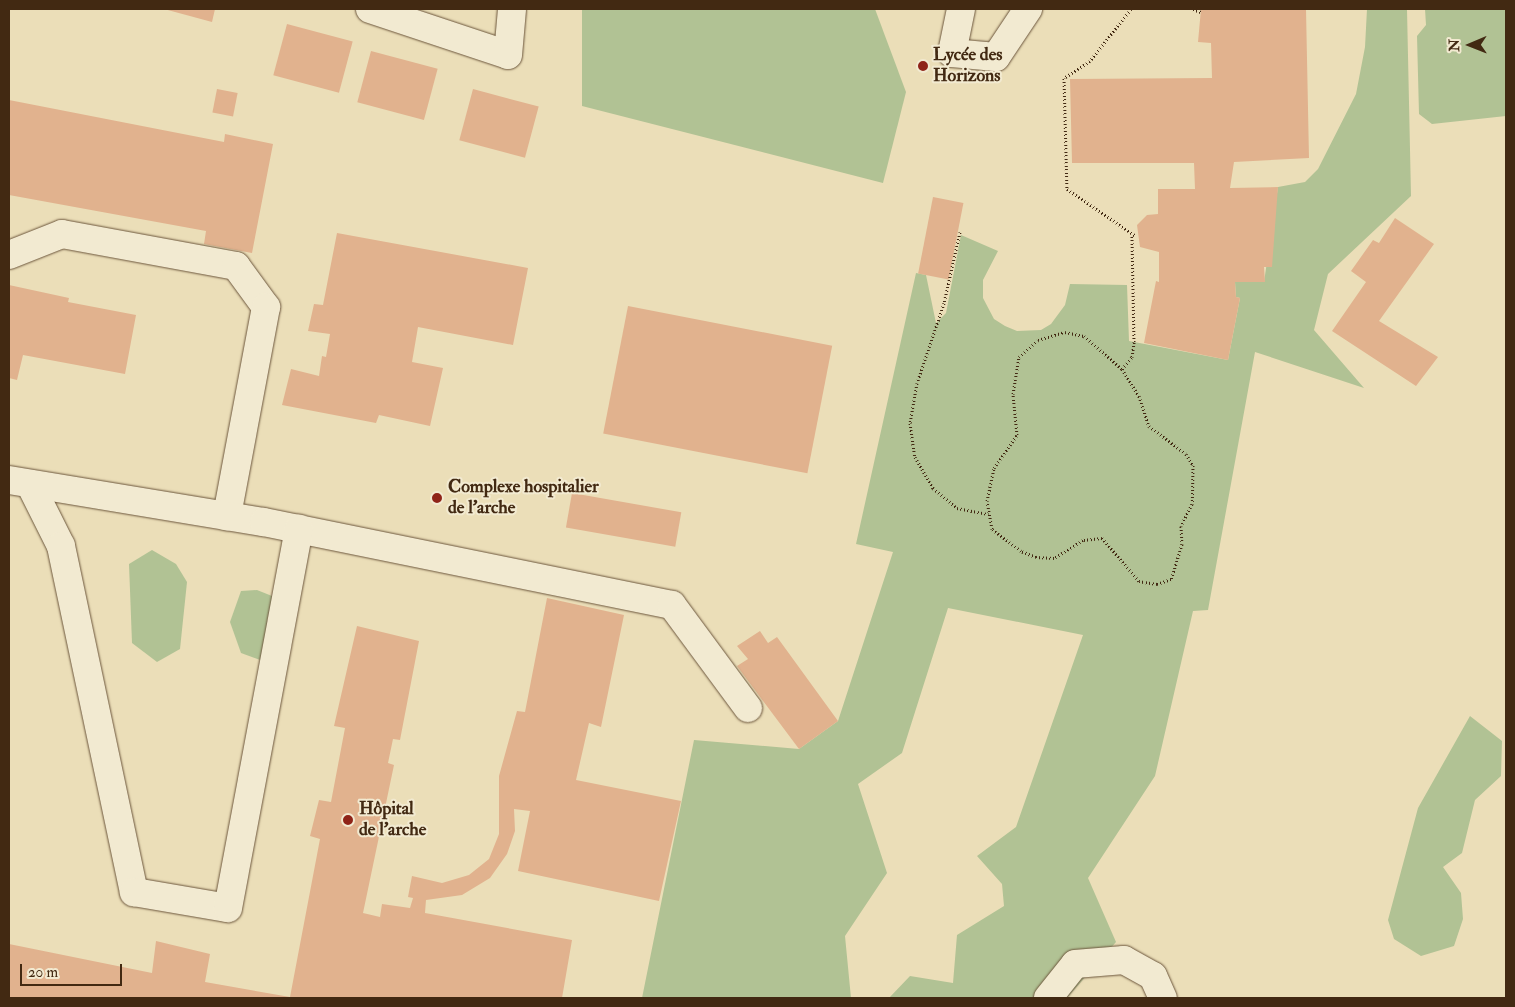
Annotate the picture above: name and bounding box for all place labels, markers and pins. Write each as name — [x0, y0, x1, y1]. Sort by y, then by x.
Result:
place label: Lycée des Horizons — [933, 45, 1002, 88]
marker: Lycée des Horizons — [917, 60, 929, 72]
place label: Complexe hospitalier de l'arche — [448, 477, 599, 520]
marker: Complexe hospitalier de l'arche — [430, 491, 444, 505]
place label: Hôpital de l'arche — [359, 799, 426, 842]
marker: Hôpital de l'arche — [341, 813, 355, 827]

